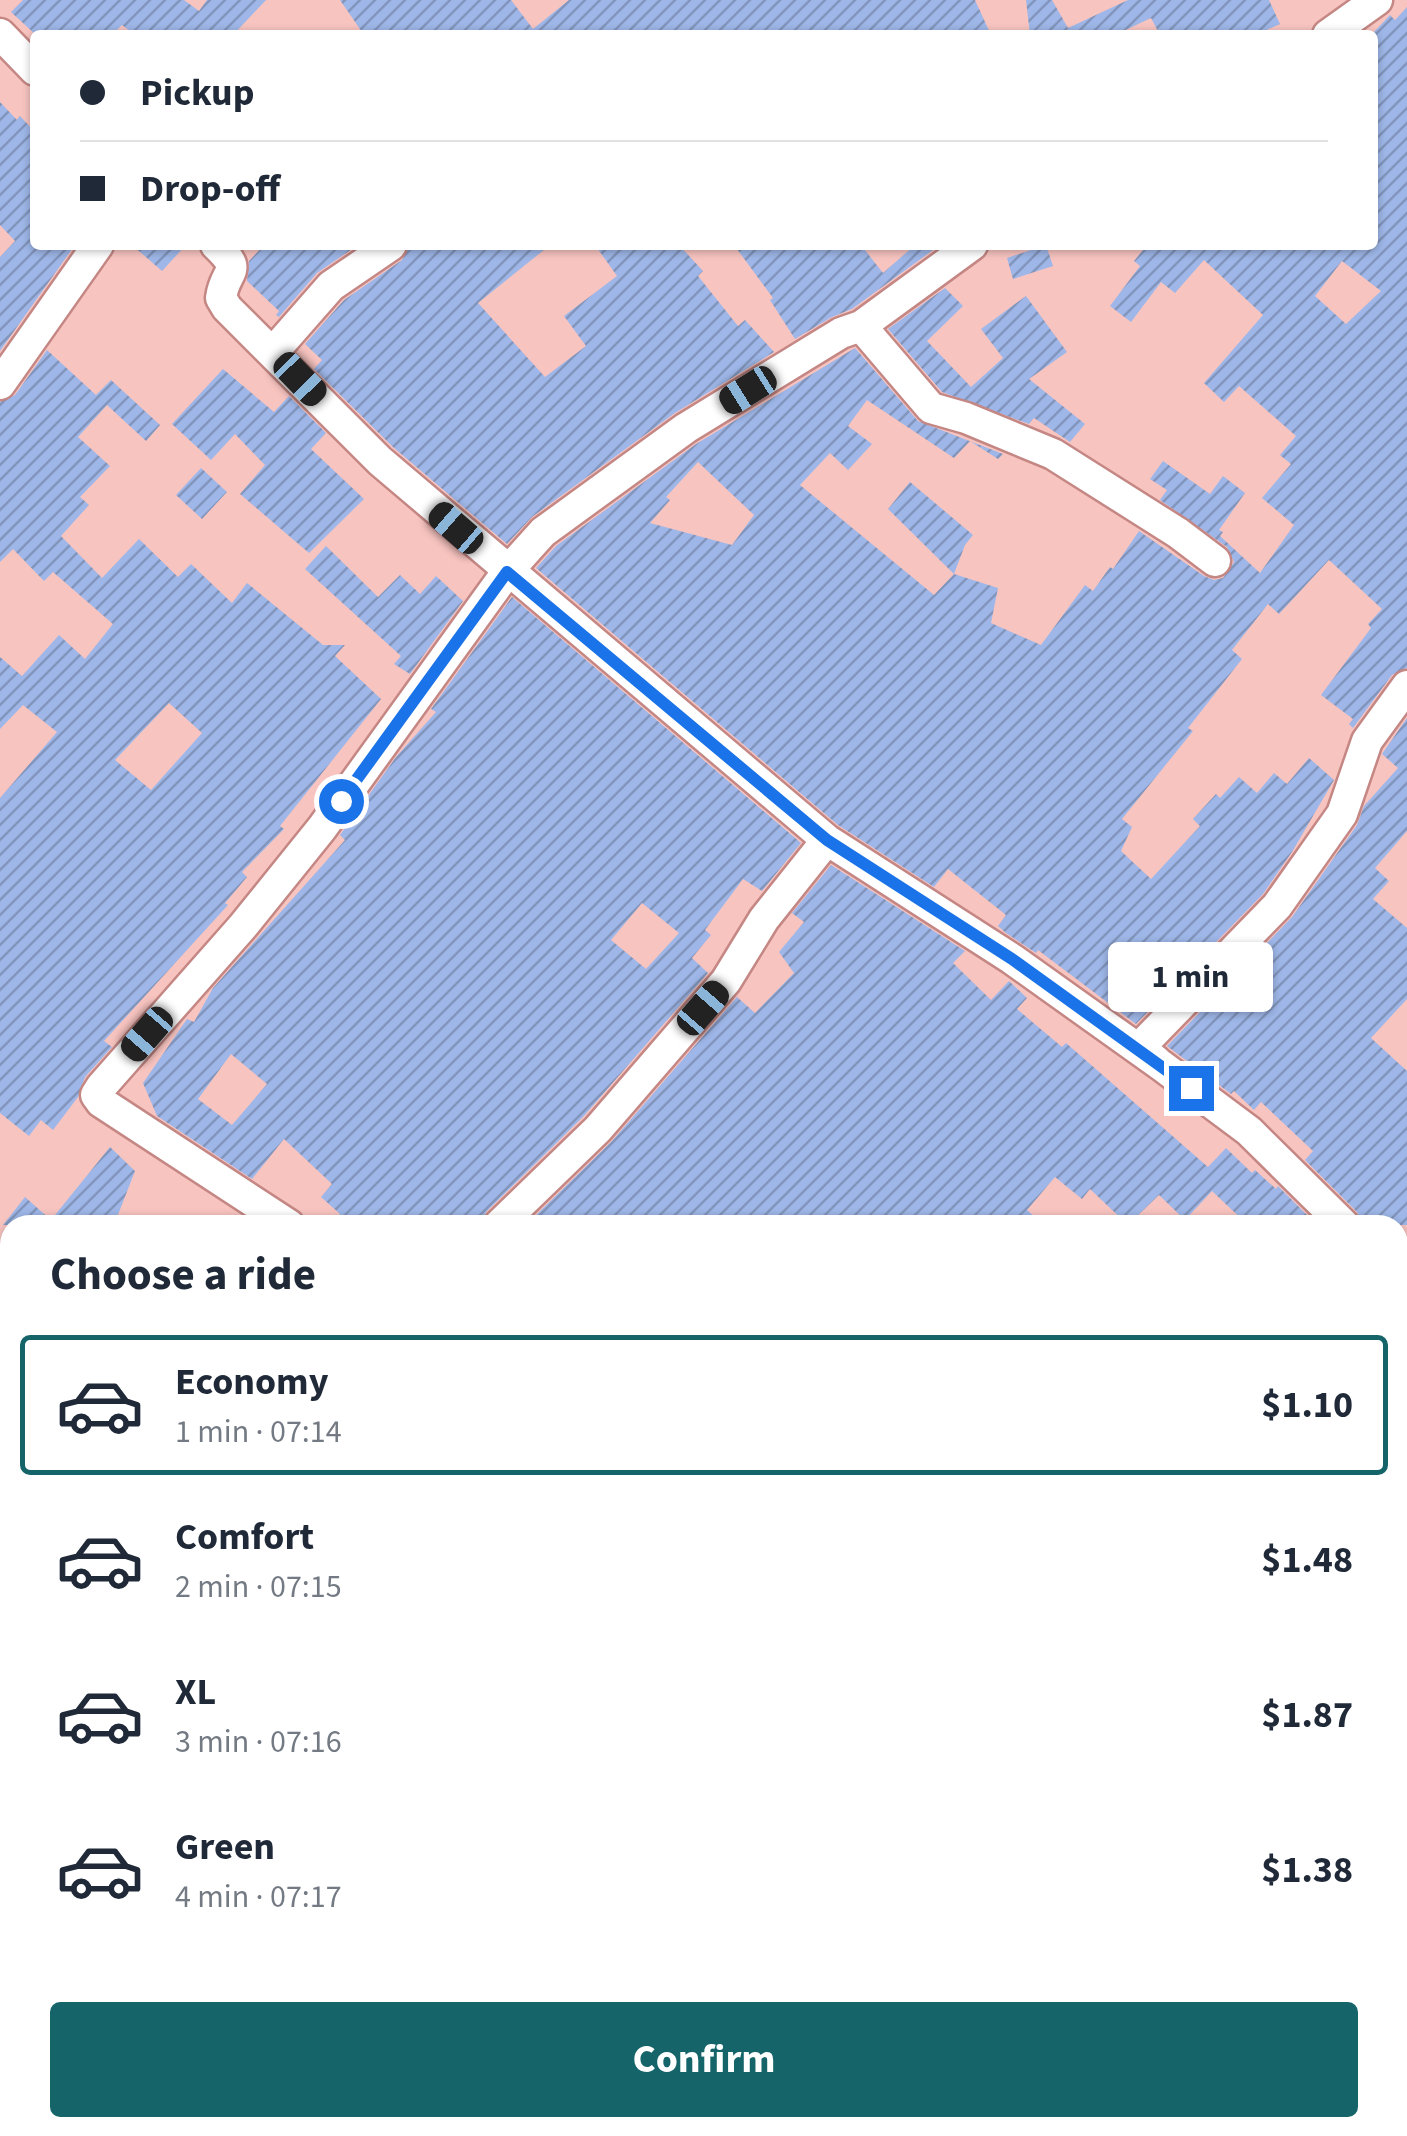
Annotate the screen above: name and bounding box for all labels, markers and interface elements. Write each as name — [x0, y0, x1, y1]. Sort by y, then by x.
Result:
text: Pickup — [140, 66, 254, 120]
text: Drop-off — [140, 162, 280, 216]
car — [268, 347, 332, 411]
car — [715, 361, 781, 419]
car — [424, 497, 488, 559]
route start — [319, 779, 364, 824]
callout: 1 min — [1108, 943, 1274, 1013]
text: 1 min — [1152, 954, 1229, 1000]
car — [672, 976, 734, 1040]
car — [116, 1002, 178, 1066]
route end — [1169, 1066, 1214, 1111]
text: Choose a ride — [50, 1243, 316, 1307]
text: Economy — [175, 1355, 328, 1409]
icon: car — [55, 1360, 145, 1450]
text: $1.10 — [1261, 1378, 1353, 1432]
text: 1 min · 07:14 — [175, 1409, 342, 1455]
text: Comfort — [175, 1510, 314, 1564]
icon: car — [55, 1515, 145, 1605]
text: $1.48 — [1261, 1533, 1353, 1587]
text: 2 min · 07:15 — [175, 1564, 342, 1610]
text: XL — [175, 1665, 216, 1719]
icon: car — [55, 1670, 145, 1760]
text: $1.87 — [1261, 1688, 1353, 1742]
text: 3 min · 07:16 — [175, 1719, 342, 1765]
text: Green — [175, 1820, 275, 1874]
icon: car — [55, 1825, 145, 1915]
text: $1.38 — [1261, 1843, 1353, 1897]
text: 4 min · 07:17 — [175, 1874, 342, 1920]
button: Confirm — [50, 2002, 1358, 2117]

